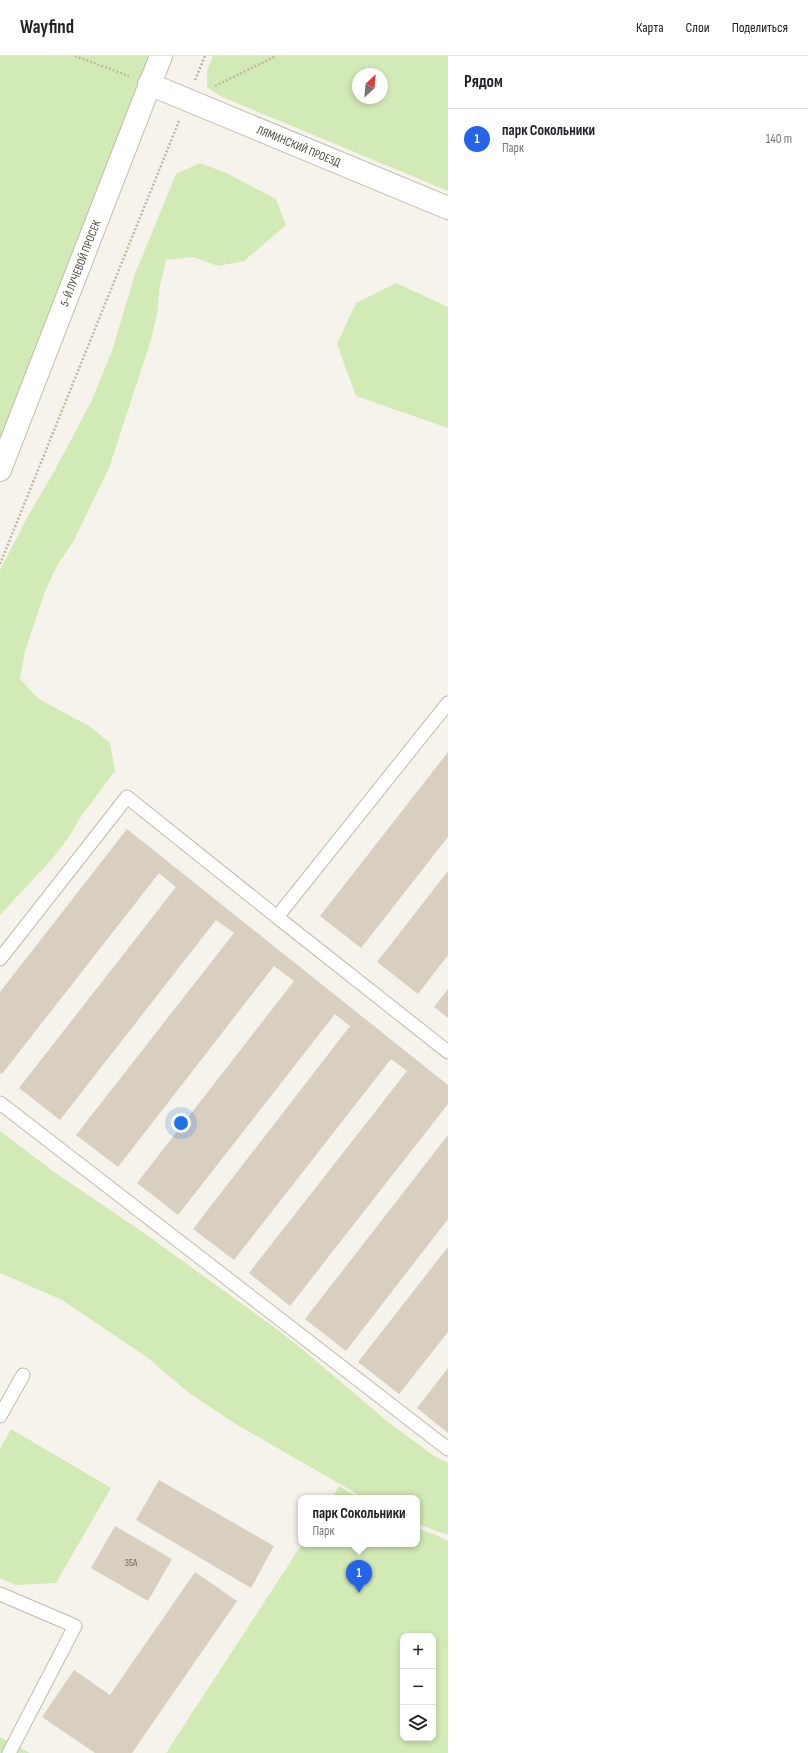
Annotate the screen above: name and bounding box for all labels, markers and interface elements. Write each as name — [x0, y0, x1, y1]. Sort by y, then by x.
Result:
text: Wayfind — [20, 16, 74, 39]
text: Карта — [636, 19, 664, 36]
text: Слои — [686, 19, 710, 36]
text: Поделиться — [732, 19, 788, 36]
north arrow — [352, 68, 388, 104]
text: Рядом — [464, 72, 503, 92]
text: парк Сокольники — [502, 121, 595, 140]
street label: ЛЯМИНСКИЙ ПРОЕЗД — [255, 122, 343, 170]
text: 1 — [474, 131, 480, 147]
text: 140 m — [766, 131, 792, 147]
text: Парк — [502, 140, 524, 156]
street label: 5-Й ЛУЧЕВОЙ ПРОСЕК — [57, 217, 104, 308]
your location — [171, 1113, 191, 1133]
popup — [298, 1495, 420, 1547]
text: парк Сокольники — [312, 1504, 406, 1523]
text: Парк — [312, 1523, 334, 1539]
house number: 35А — [125, 1557, 138, 1569]
pin: 1 — [346, 1560, 372, 1593]
map controls — [400, 1633, 436, 1741]
button: + — [400, 1633, 436, 1669]
button: − — [400, 1669, 436, 1705]
button: layers — [400, 1705, 436, 1741]

